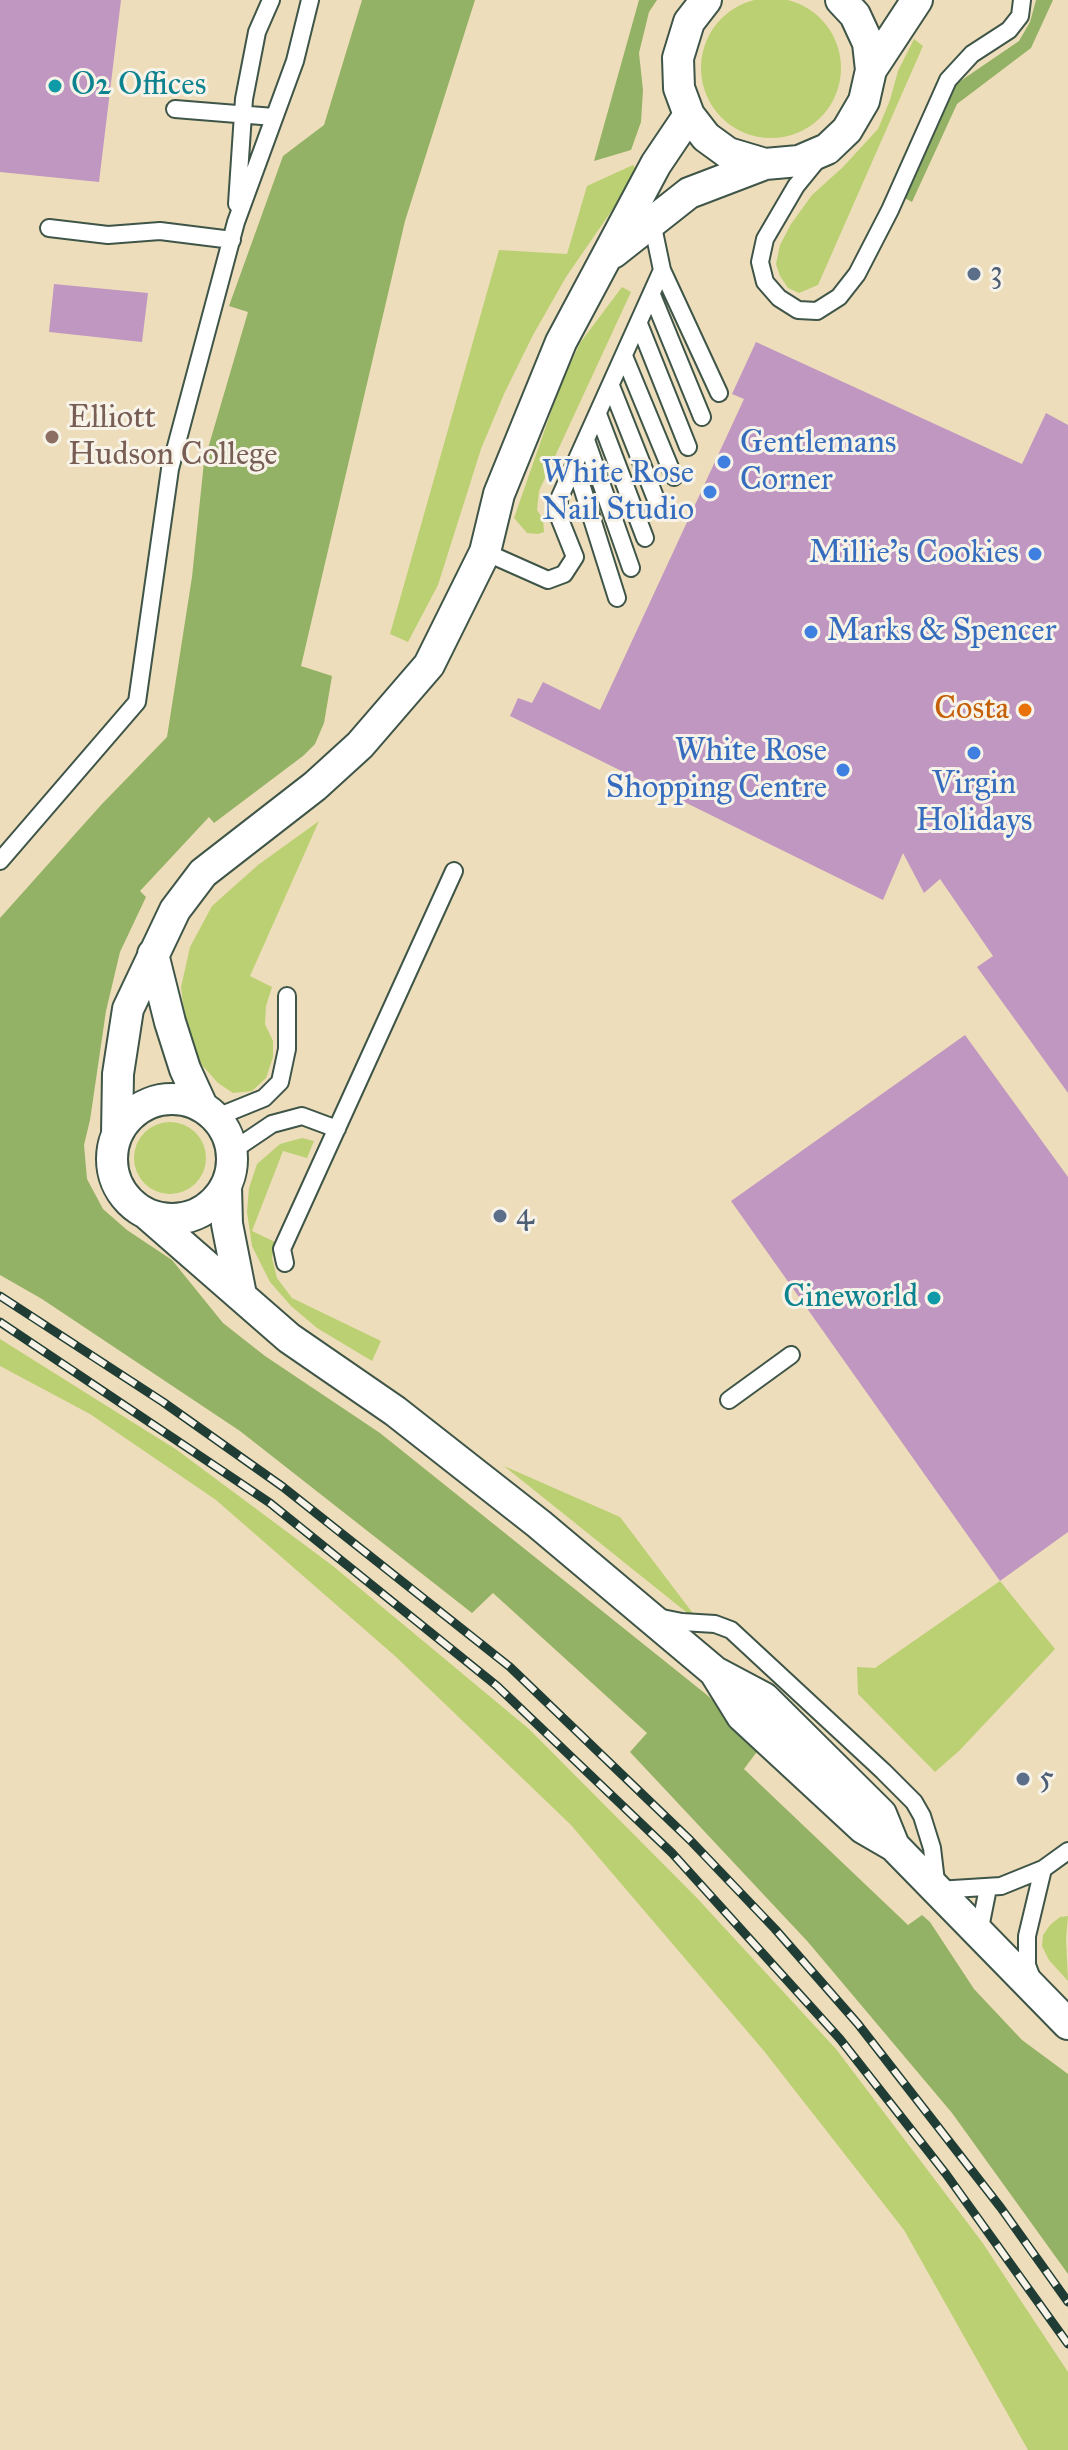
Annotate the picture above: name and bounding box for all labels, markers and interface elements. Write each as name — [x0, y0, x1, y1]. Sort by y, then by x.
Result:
place label: O2 Offices — [71, 67, 206, 105]
marker: O2 Offices — [46, 77, 64, 95]
place label: 3 — [990, 255, 1003, 293]
marker: 3 — [965, 265, 983, 283]
place label: Elliott Hudson College — [68, 400, 278, 475]
place label: Gentlemans Corner — [740, 425, 896, 500]
marker: Elliott Hudson College — [43, 428, 61, 446]
marker: Gentlemans Corner — [715, 453, 733, 471]
place label: White Rose Nail Studio — [542, 455, 694, 530]
marker: White Rose Nail Studio — [701, 483, 719, 501]
place label: Millie's Cookies — [809, 535, 1019, 573]
marker: Millie's Cookies — [1026, 545, 1044, 563]
place label: Marks & Spencer — [827, 613, 1057, 651]
marker: Marks & Spencer — [802, 623, 820, 641]
place label: Costa — [934, 691, 1009, 729]
marker: Costa — [1016, 701, 1034, 719]
place label: White Rose Shopping Centre — [606, 733, 827, 808]
marker: Virgin Holidays — [965, 744, 983, 762]
marker: White Rose Shopping Centre — [834, 761, 852, 779]
place label: Virgin Holidays — [916, 766, 1032, 841]
place label: 4 — [516, 1197, 534, 1235]
marker: 4 — [491, 1207, 509, 1225]
place label: Cineworld — [783, 1279, 918, 1317]
marker: Cineworld — [925, 1289, 943, 1307]
place label: 5 — [1039, 1760, 1054, 1798]
marker: 5 — [1014, 1770, 1032, 1788]

